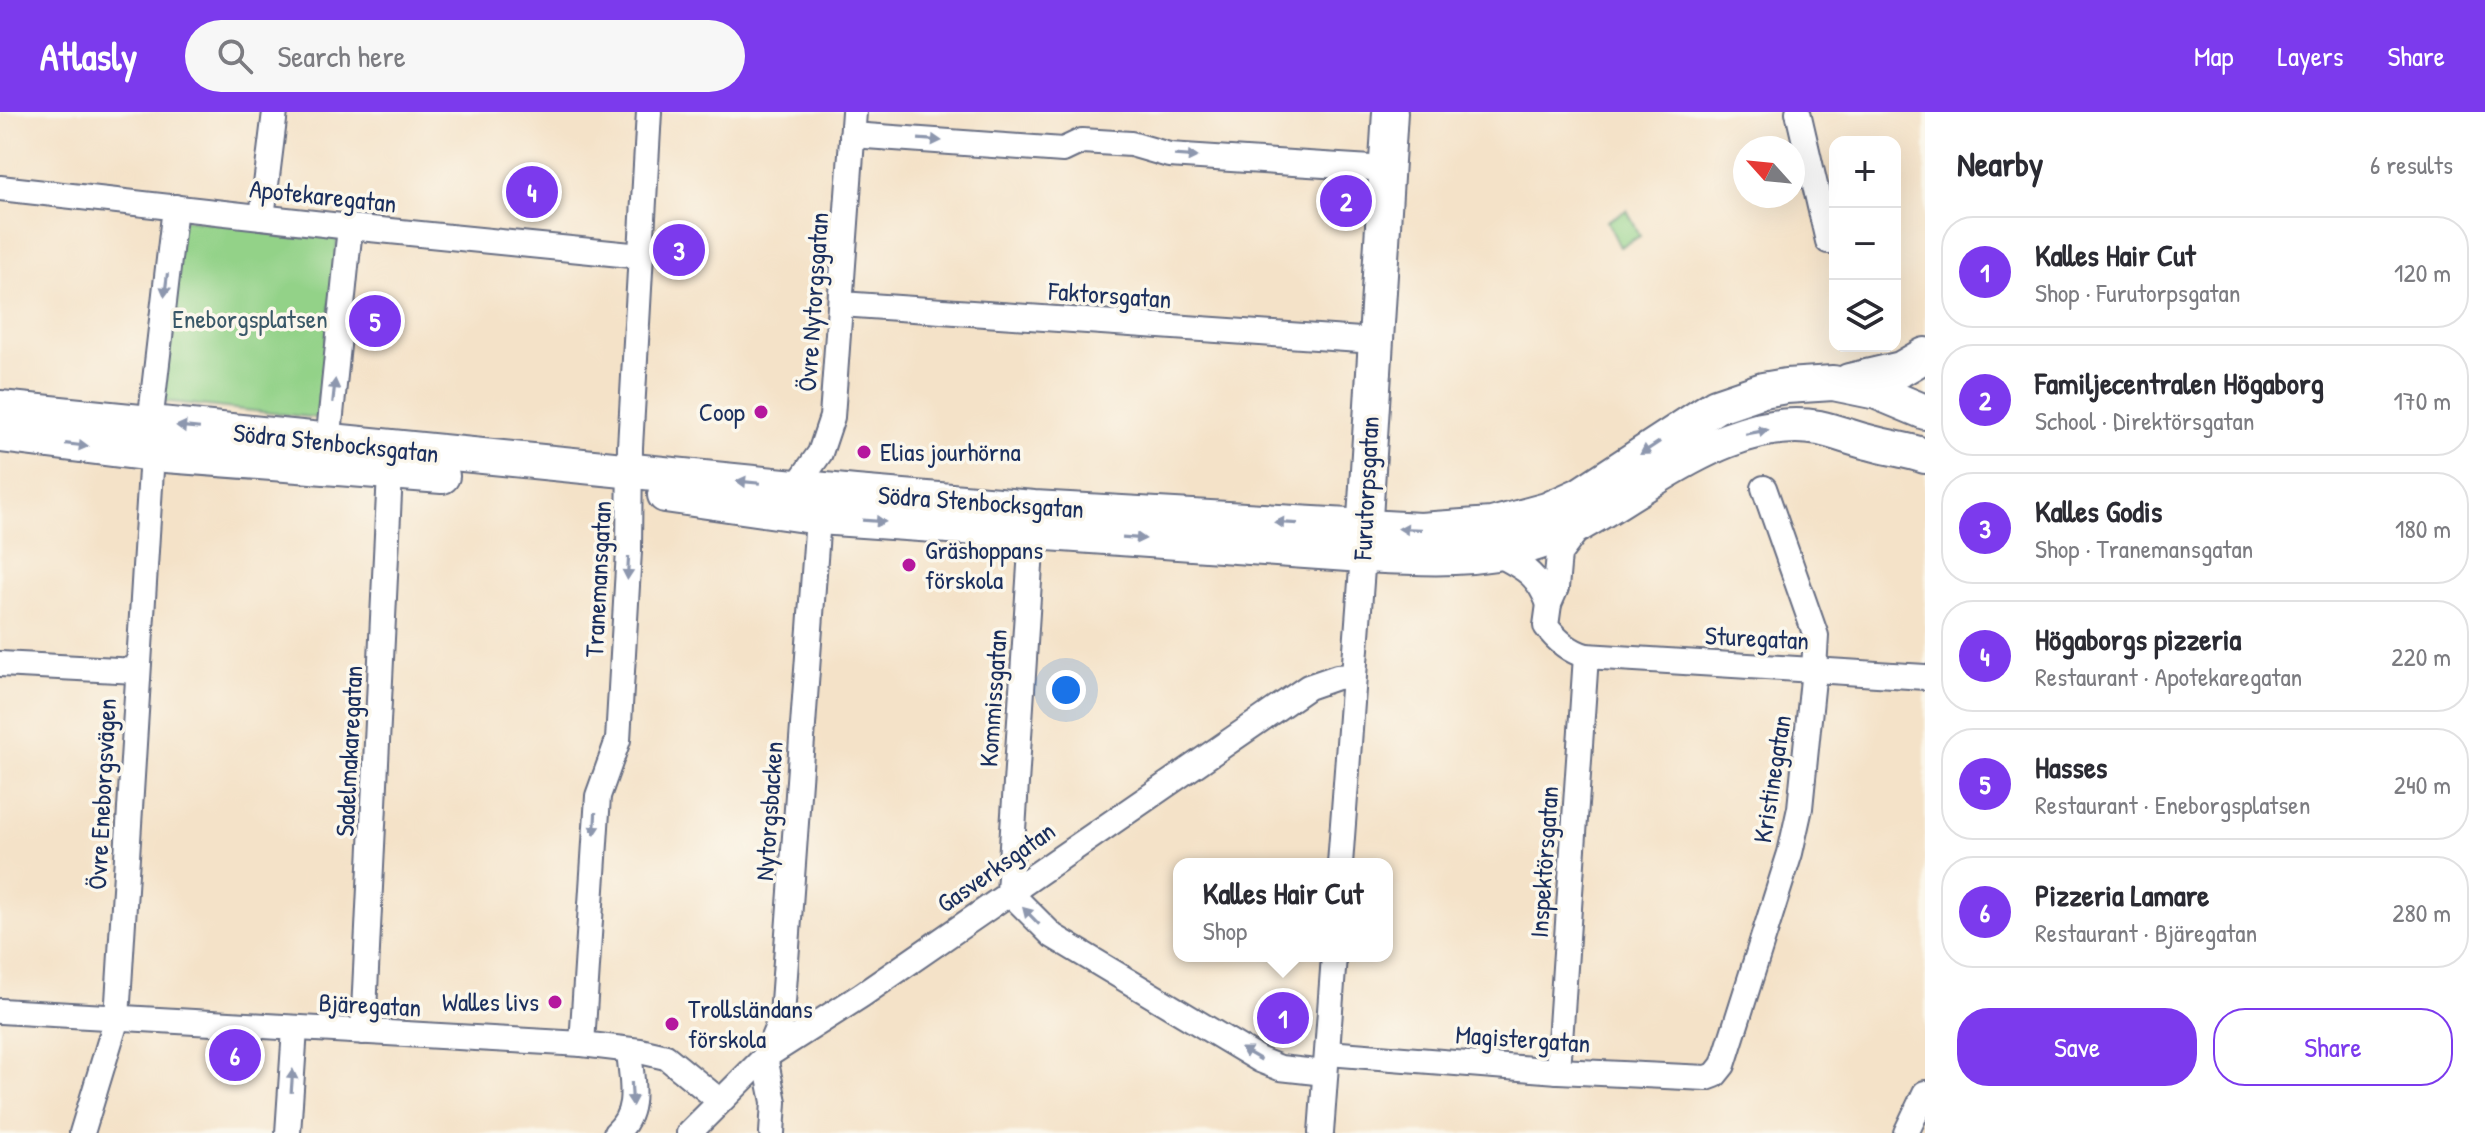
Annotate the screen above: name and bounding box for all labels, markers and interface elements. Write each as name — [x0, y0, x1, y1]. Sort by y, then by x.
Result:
search box — [185, 20, 745, 92]
text: Atlasly — [40, 30, 137, 82]
icon: search — [213, 34, 257, 78]
text: Search here — [277, 36, 406, 76]
text: Map — [2194, 37, 2234, 75]
text: Layers — [2278, 37, 2343, 75]
text: Share — [2387, 37, 2445, 75]
one-way arrow — [918, 134, 943, 147]
north arrow — [1733, 136, 1805, 208]
map controls — [1829, 136, 1901, 352]
button: + — [1829, 136, 1901, 208]
text: Nearby — [1957, 141, 2043, 187]
text: 6 results — [2370, 147, 2453, 182]
one-way arrow — [1174, 150, 1199, 163]
pin: 4 — [506, 162, 558, 222]
street label: Apotekaregatan — [248, 170, 398, 221]
pin: 2 — [1320, 171, 1372, 231]
button: − — [1829, 208, 1901, 280]
street label: Övre Nytorgsgatan — [789, 211, 836, 393]
pin: 3 — [653, 220, 705, 280]
text: Kalles Hair Cut — [2035, 235, 2196, 275]
text: 1 — [1980, 255, 1990, 290]
text: 120 m — [2394, 255, 2451, 290]
one-way arrow — [160, 273, 173, 298]
street label: Faktorsgatan — [1047, 273, 1173, 316]
text: Shop · Furutorpsgatan — [2035, 275, 2240, 310]
button: layers — [1829, 280, 1901, 352]
pin: 5 — [349, 291, 401, 351]
park label: Eneborgsplatsen — [172, 301, 328, 336]
text: Familjecentralen Högaborg — [2035, 363, 2324, 403]
one-way arrow — [327, 378, 340, 403]
text: 2 — [1979, 383, 1991, 418]
text: 170 m — [2393, 383, 2451, 418]
place label: Coop — [699, 394, 745, 429]
marker: Coop — [752, 403, 770, 421]
text: School · Direktörsgatan — [2035, 403, 2254, 438]
street label: Södra Stenbocksgatan — [232, 414, 441, 471]
street label: Furutorpsgatan — [1344, 415, 1387, 562]
one-way arrow — [176, 421, 201, 434]
one-way arrow — [1745, 425, 1770, 437]
place label: Elias jourhörna — [880, 434, 1021, 469]
one-way arrow — [65, 438, 90, 451]
one-way arrow — [1639, 440, 1661, 455]
marker: Elias jourhörna — [855, 443, 873, 461]
one-way arrow — [735, 475, 760, 488]
street label: Södra Stenbocksgatan — [877, 477, 1085, 526]
text: Kalles Godis — [2035, 491, 2162, 531]
street label: Tranemansgatan — [576, 500, 619, 658]
text: 3 — [1979, 511, 1991, 546]
text: 180 m — [2395, 511, 2451, 546]
one-way arrow — [862, 515, 887, 528]
one-way arrow — [1273, 516, 1298, 529]
one-way arrow — [1397, 523, 1422, 535]
text: Shop · Tranemansgatan — [2035, 531, 2253, 566]
place label: Gräshoppans förskola — [925, 532, 1043, 597]
one-way arrow — [1122, 532, 1147, 545]
one-way arrow — [621, 556, 634, 581]
marker: Gräshoppans förskola — [900, 556, 918, 574]
street label: Sturegatan — [1704, 617, 1810, 658]
text: Högaborgs pizzeria — [2035, 619, 2241, 659]
street label: Kommissgatan — [970, 628, 1015, 768]
text: 4 — [1980, 639, 1990, 674]
text: 220 m — [2391, 639, 2451, 674]
text: Restaurant · Apotekaregatan — [2035, 659, 2302, 694]
street label: Sadelmakaregatan — [327, 664, 370, 837]
your location — [1046, 670, 1086, 710]
street label: Övre Eneborgsvägen — [79, 697, 124, 891]
street label: Kristinegatan — [1744, 712, 1799, 845]
street label: Nytorgsbacken — [746, 740, 791, 882]
text: Hasses — [2035, 747, 2107, 787]
text: 5 — [1980, 767, 1991, 802]
text: 240 m — [2394, 767, 2451, 802]
street label: Inspektörsgatan — [1521, 785, 1566, 939]
text: Restaurant · Eneborgsplatsen — [2035, 787, 2310, 822]
one-way arrow — [589, 812, 602, 837]
street label: Gasverksgatan — [930, 813, 1062, 920]
popup — [1173, 858, 1393, 962]
text: Kalles Hair Cut — [1203, 873, 1363, 913]
text: Pizzeria Lamare — [2035, 875, 2209, 915]
text: 6 — [1980, 895, 1990, 930]
text: 280 m — [2392, 895, 2451, 930]
one-way arrow — [1023, 907, 1041, 926]
text: Shop — [1203, 913, 1247, 948]
text: Restaurant · Bjäregatan — [2035, 915, 2257, 950]
street label: Bjäregatan — [318, 984, 422, 1025]
place label: Walles livs — [442, 984, 539, 1019]
pin: 1 — [1257, 988, 1309, 1048]
place label: Trollsländans förskola — [688, 991, 813, 1056]
marker: Walles livs — [546, 993, 564, 1011]
button: Save — [1957, 1008, 2197, 1086]
button: Share — [2213, 1008, 2453, 1086]
marker: Trollsländans förskola — [663, 1015, 681, 1033]
street label: Magistergatan — [1454, 1016, 1592, 1061]
pin: 6 — [209, 1025, 261, 1085]
one-way arrow — [1240, 1047, 1262, 1061]
one-way arrow — [285, 1068, 298, 1093]
one-way arrow — [626, 1082, 639, 1107]

